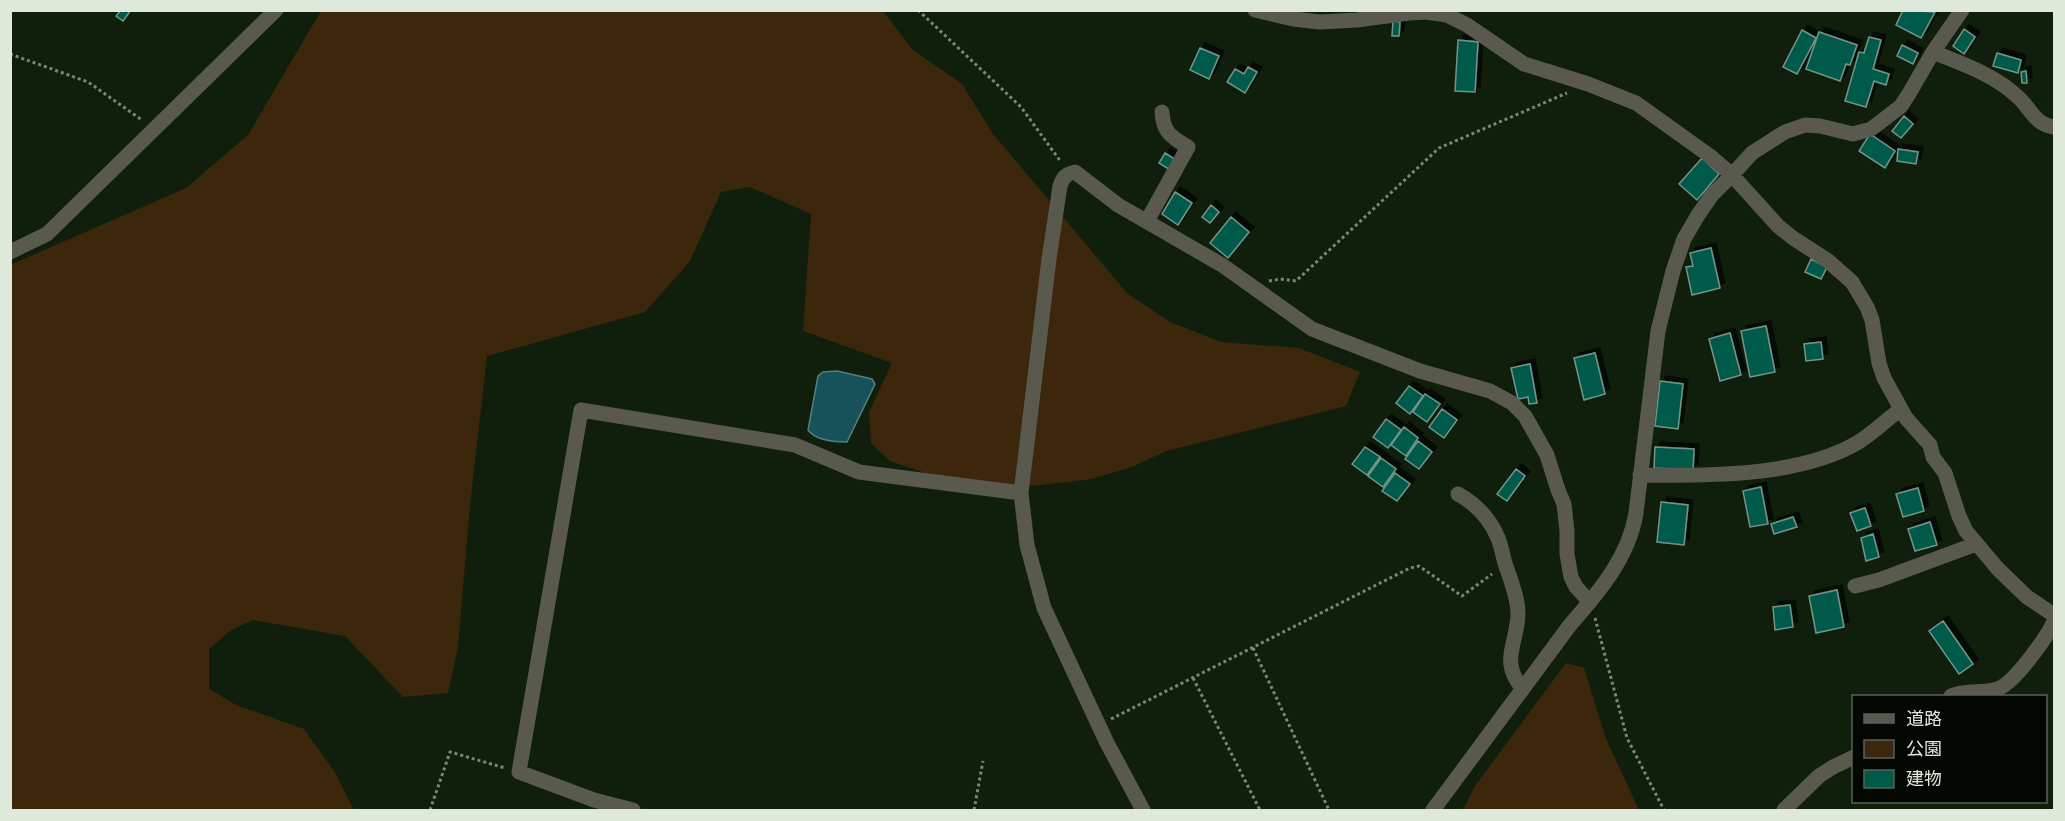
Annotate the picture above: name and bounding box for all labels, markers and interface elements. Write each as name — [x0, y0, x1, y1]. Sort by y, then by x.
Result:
legend — [1852, 695, 2047, 803]
text: 道路 — [1906, 709, 1942, 732]
text: 公園 — [1906, 739, 1942, 762]
text: 建物 — [1906, 769, 1942, 792]

